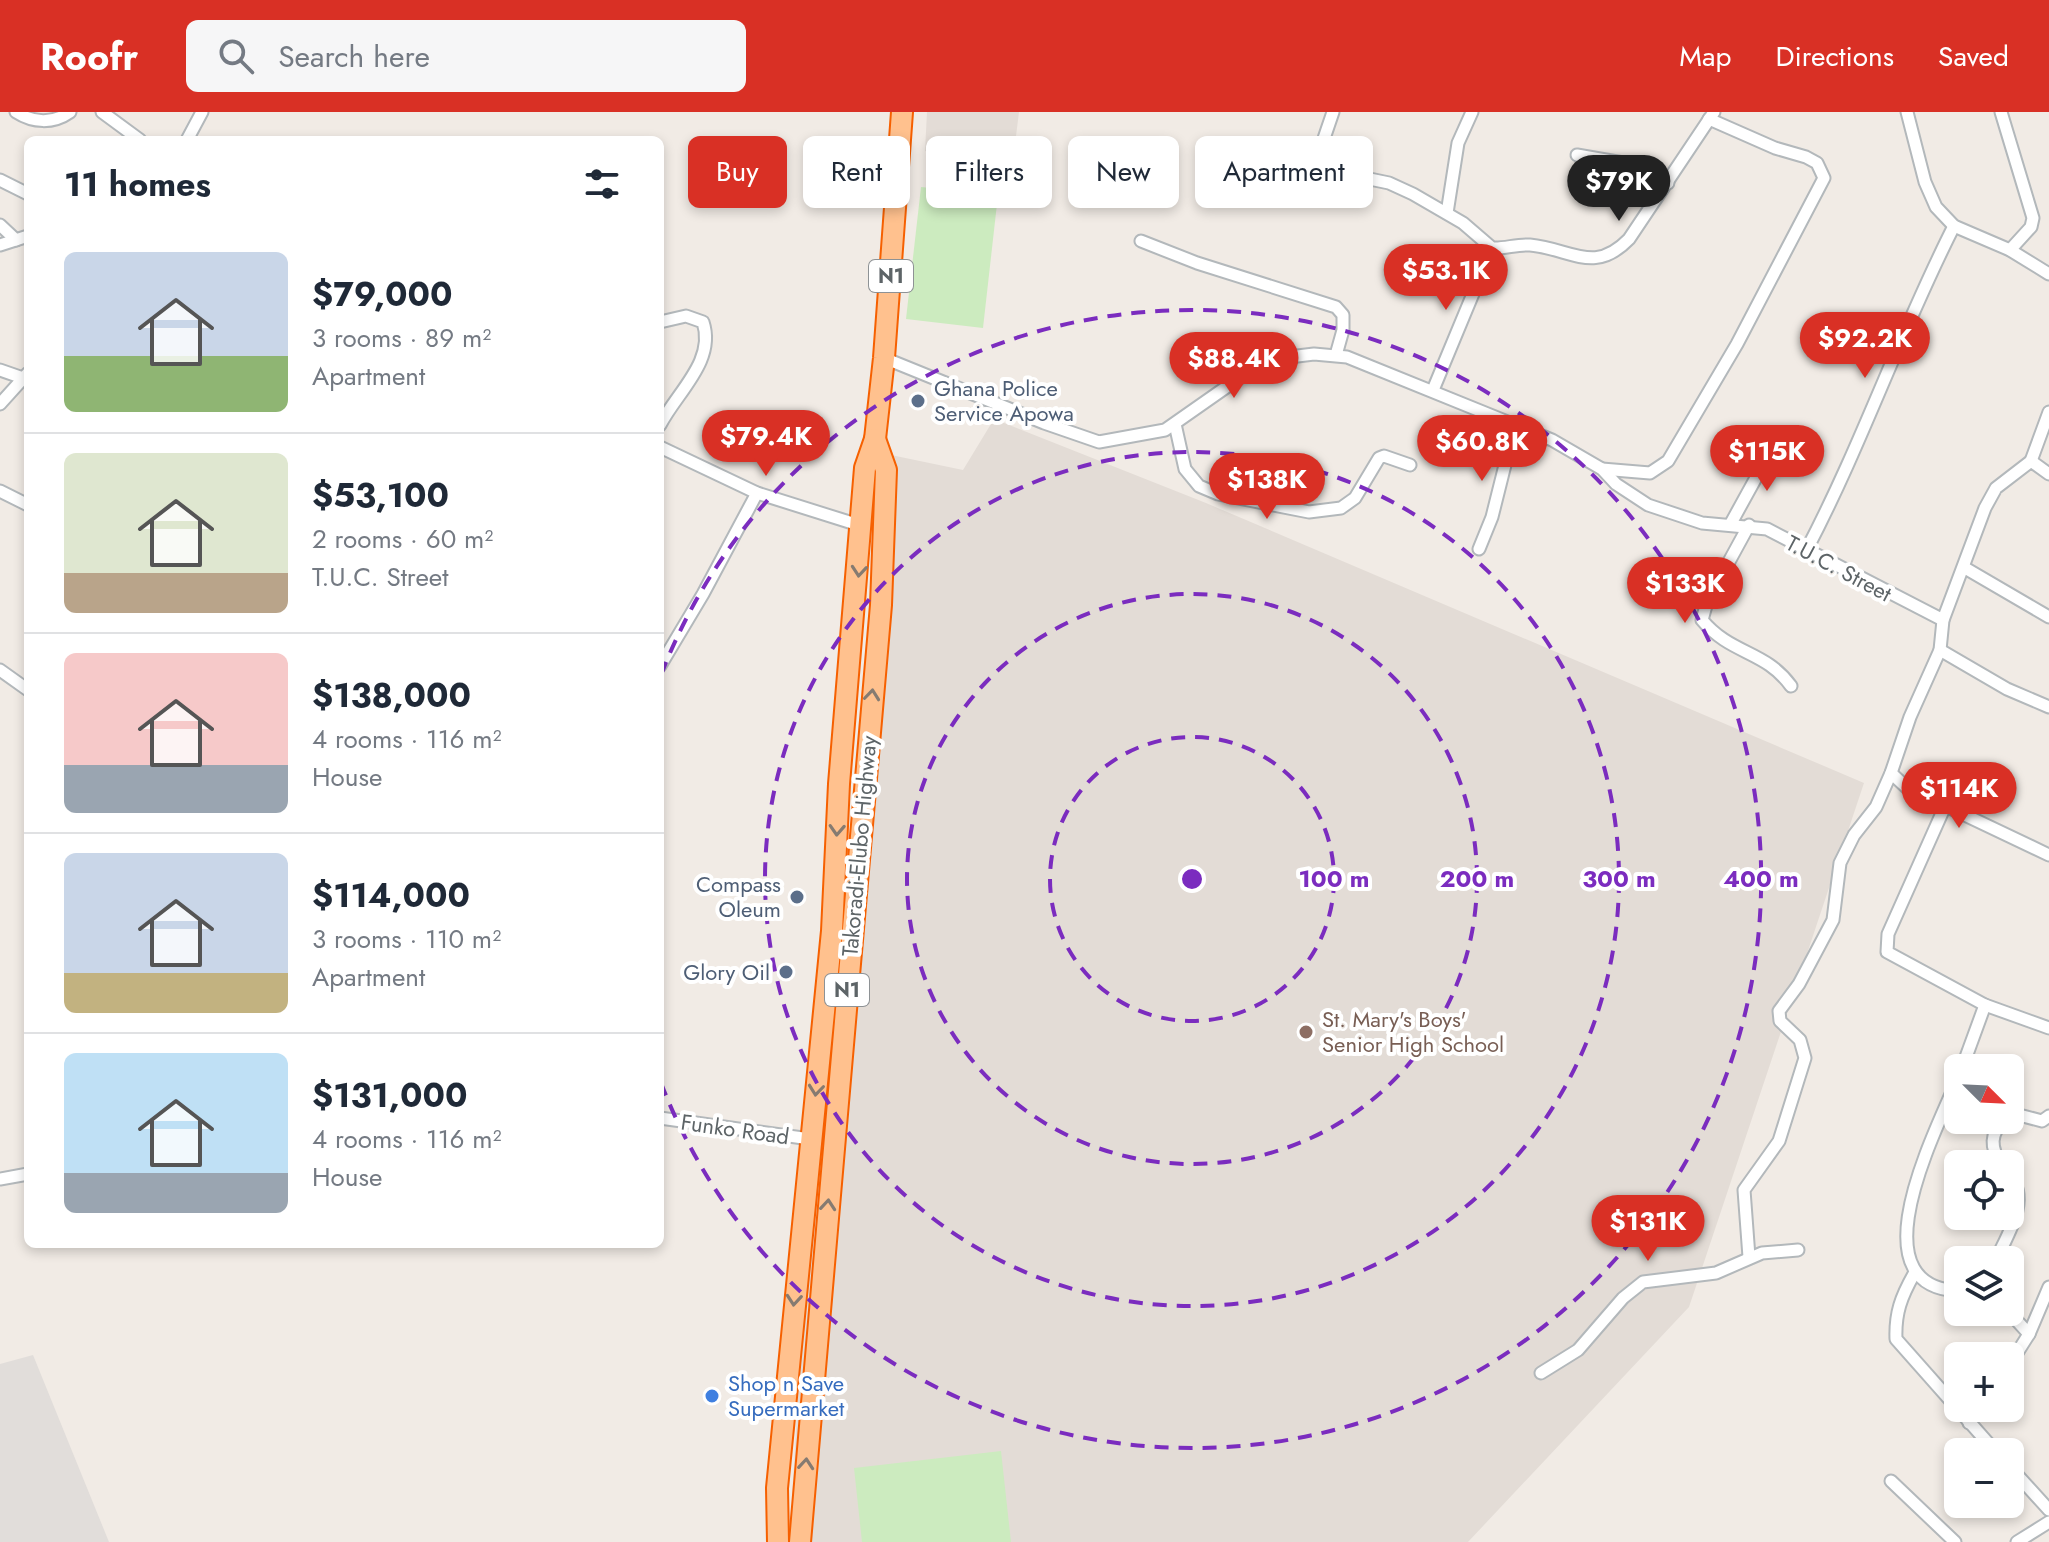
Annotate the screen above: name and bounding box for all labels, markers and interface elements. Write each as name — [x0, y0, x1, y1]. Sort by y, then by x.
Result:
search box — [186, 20, 746, 92]
text: Roofr — [40, 29, 138, 84]
icon: search — [214, 34, 258, 78]
text: Search here — [278, 35, 430, 78]
text: Map — [1679, 36, 1731, 77]
text: Directions — [1775, 36, 1894, 77]
text: Saved — [1938, 36, 2009, 77]
chip: Buy — [688, 136, 787, 208]
chip: Rent — [803, 136, 910, 208]
chip: Filters — [926, 136, 1052, 208]
chip: New — [1068, 136, 1179, 208]
chip: Apartment — [1195, 136, 1373, 208]
pin: $79K — [1572, 155, 1666, 223]
text: 11 homes — [64, 160, 211, 209]
icon: filters — [580, 162, 624, 206]
text: $79K — [1585, 162, 1653, 200]
pin: $53.1K — [1381, 244, 1511, 312]
text: $53.1K — [1402, 251, 1490, 289]
road number: N1 — [869, 260, 913, 292]
text: $79,000 — [312, 270, 453, 319]
icon: home — [128, 284, 224, 380]
pin: $92.2K — [1800, 312, 1930, 380]
text: 3 rooms · 89 m² — [312, 319, 491, 357]
text: $92.2K — [1818, 319, 1912, 357]
pin: $88.4K — [1169, 332, 1299, 400]
text: $88.4K — [1187, 339, 1281, 377]
text: Apartment — [312, 357, 425, 395]
place label: Ghana Police Service Apowa — [934, 372, 1074, 429]
marker: Ghana Police Service Apowa — [909, 392, 927, 410]
pin: $79.4K — [701, 410, 831, 478]
pin: $60.8K — [1417, 415, 1547, 483]
text: $79.4K — [720, 417, 812, 455]
text: $60.8K — [1435, 422, 1529, 460]
pin: $115K — [1711, 425, 1823, 493]
text: $115K — [1728, 432, 1806, 470]
pin: $138K — [1211, 453, 1323, 521]
text: $138K — [1227, 460, 1307, 498]
text: $53,100 — [312, 471, 449, 520]
icon: home — [128, 485, 224, 581]
text: 2 rooms · 60 m² — [312, 520, 493, 558]
street label: T.U.C. Street — [1781, 527, 1898, 610]
pin: $133K — [1629, 557, 1741, 625]
text: T.U.C. Street — [312, 558, 448, 596]
text: $133K — [1645, 564, 1725, 602]
one-way arrow — [851, 565, 868, 578]
text: $138,000 — [312, 671, 471, 720]
icon: home — [128, 685, 224, 781]
one-way arrow — [863, 688, 880, 701]
text: 4 rooms · 116 m² — [312, 720, 502, 758]
street label: Takoradi-Elubo Highway — [833, 734, 885, 958]
text: House — [312, 758, 382, 796]
pin: $114K — [1903, 762, 2015, 830]
text: $114K — [1920, 769, 1998, 807]
one-way arrow — [828, 825, 845, 837]
text: 100 m — [1299, 861, 1369, 896]
text: 200 m — [1440, 861, 1514, 896]
text: 300 m — [1582, 861, 1656, 896]
text: 400 m — [1723, 861, 1799, 896]
centre of rings — [1178, 865, 1206, 893]
place label: Compass Oleum — [696, 868, 781, 925]
text: $114,000 — [312, 871, 470, 920]
icon: home — [128, 885, 224, 981]
marker: Compass Oleum — [788, 888, 806, 906]
text: 3 rooms · 110 m² — [312, 920, 501, 958]
place label: Glory Oil — [683, 956, 770, 988]
text: Apartment — [312, 958, 425, 996]
marker: Glory Oil — [777, 963, 795, 981]
road number: N1 — [825, 974, 869, 1006]
place label: St. Mary's Boys' Senior High School — [1322, 1003, 1504, 1060]
marker: St. Mary's Boys' Senior High School — [1297, 1023, 1315, 1041]
north arrow — [1944, 1054, 2024, 1134]
map controls — [1944, 1054, 2024, 1518]
text: $131,000 — [312, 1071, 467, 1120]
one-way arrow — [807, 1083, 824, 1096]
icon: home — [128, 1085, 224, 1181]
street label: Funko Road — [679, 1106, 791, 1152]
text: 4 rooms · 116 m² — [312, 1120, 502, 1158]
button: locate — [1944, 1150, 2024, 1230]
text: House — [312, 1158, 382, 1196]
pin: $131K — [1592, 1195, 1704, 1263]
one-way arrow — [820, 1198, 837, 1211]
text: $131K — [1610, 1202, 1686, 1240]
button: layers — [1944, 1246, 2024, 1326]
one-way arrow — [786, 1294, 803, 1307]
button: + — [1944, 1342, 2024, 1422]
place label: Shop n Save Supermarket — [728, 1367, 845, 1424]
marker: Shop n Save Supermarket — [703, 1387, 721, 1405]
button: − — [1944, 1438, 2024, 1518]
one-way arrow — [798, 1457, 815, 1470]

